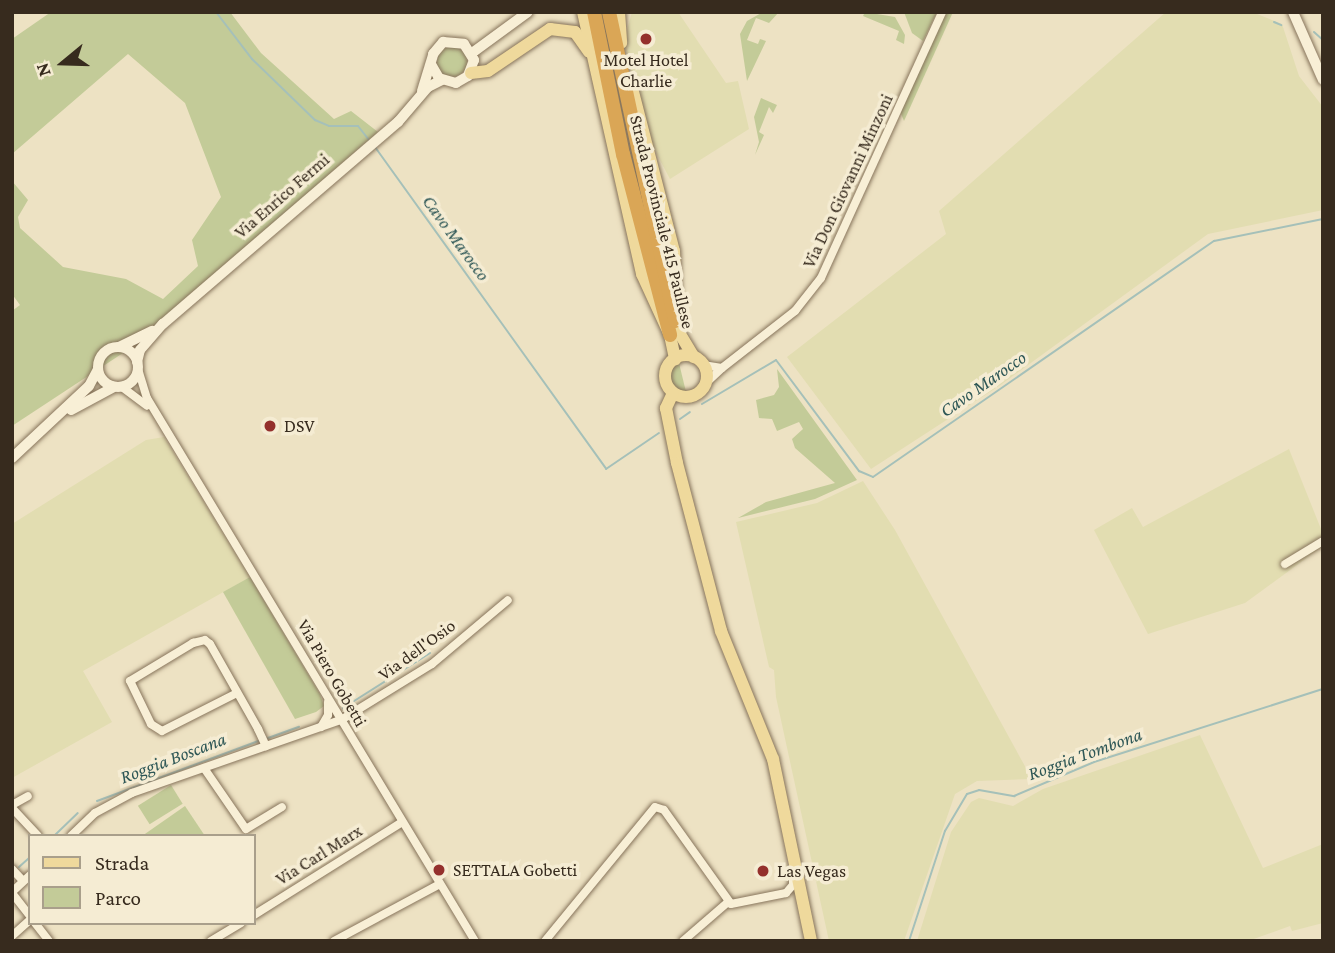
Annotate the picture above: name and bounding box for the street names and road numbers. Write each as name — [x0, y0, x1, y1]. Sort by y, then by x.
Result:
street label: Via Don Giovanni Minzoni — [798, 91, 898, 271]
street label: Strada Provinciale 415 Paullese — [625, 113, 699, 331]
street label: Via Enrico Fermi — [230, 149, 334, 243]
street label: Via Piero Gobetti — [293, 615, 371, 731]
street label: Via dell'Osio — [374, 615, 460, 685]
street label: Via Carl Marx — [272, 820, 366, 890]

